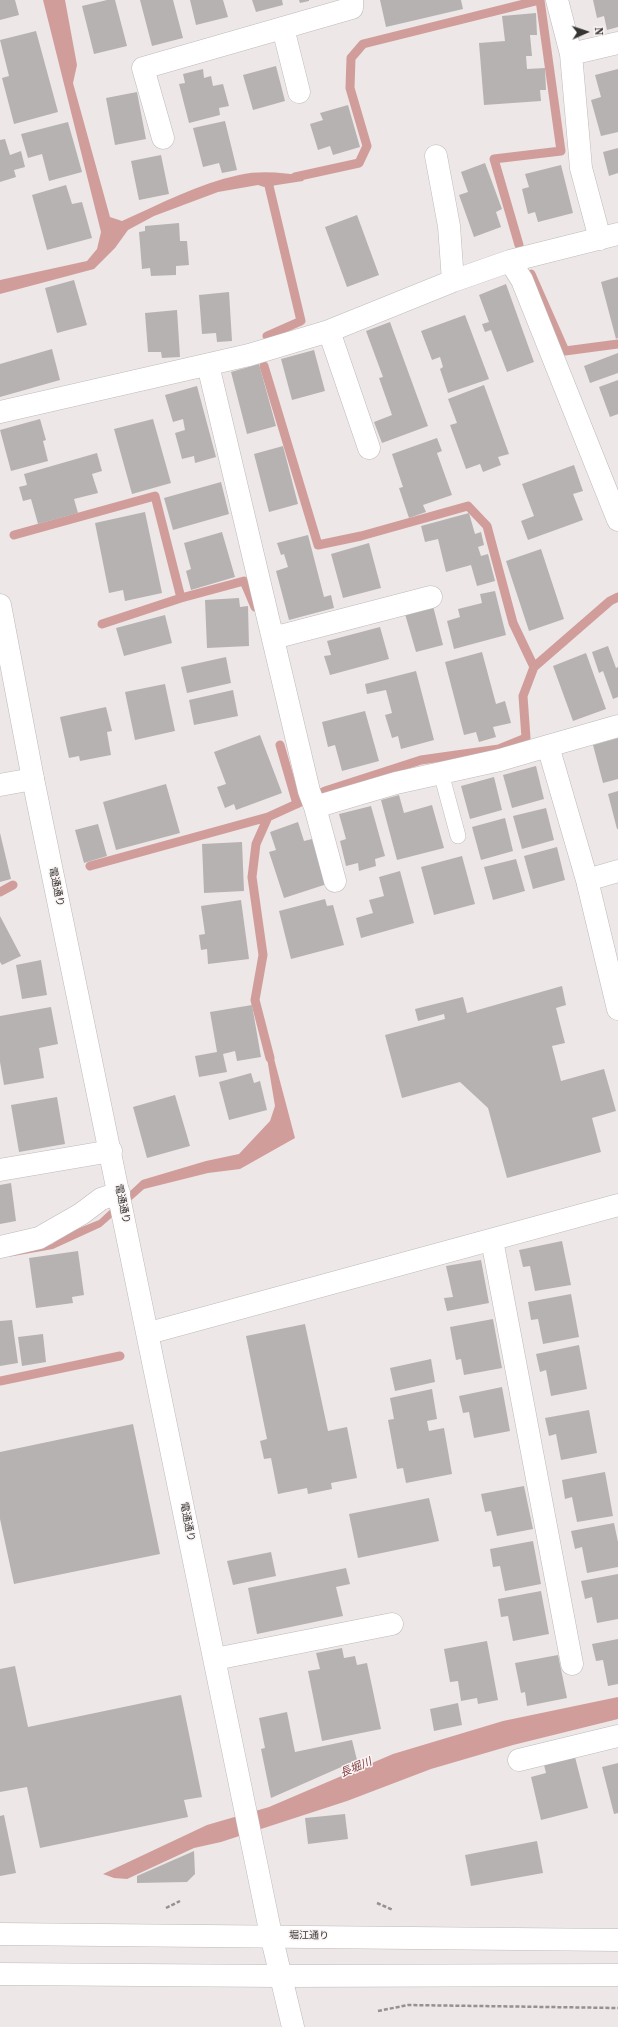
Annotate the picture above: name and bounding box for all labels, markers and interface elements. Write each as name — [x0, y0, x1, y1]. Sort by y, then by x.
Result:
north arrow — [566, 12, 606, 52]
text: N — [591, 27, 606, 36]
street label: 電通通り — [46, 866, 66, 908]
street label: 電通通り — [112, 1183, 132, 1225]
street label: 電通通り — [177, 1501, 197, 1543]
water label: 長堀川 — [338, 1755, 374, 1781]
street label: 堀江通り — [289, 1930, 329, 1942]

